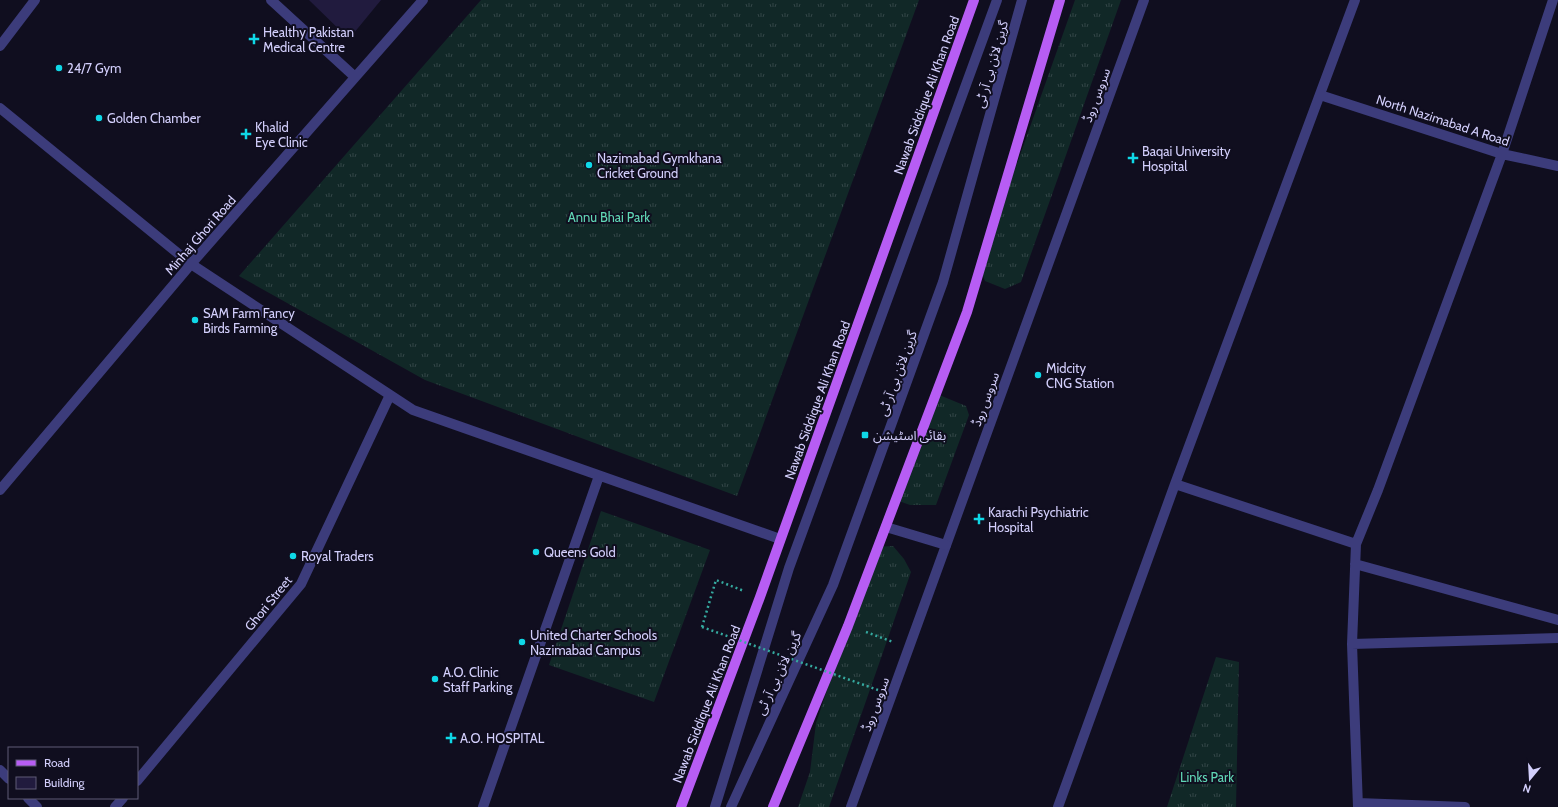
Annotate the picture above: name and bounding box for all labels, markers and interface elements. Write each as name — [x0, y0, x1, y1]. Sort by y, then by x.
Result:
street label: Nawab Siddique Ali Khan Road — [890, 13, 962, 177]
street label: گرین لائن بی آر ٹی — [971, 18, 1012, 110]
place label: Healthy Pakistan Medical Centre — [263, 24, 354, 55]
marker: Healthy Pakistan Medical Centre — [248, 33, 260, 45]
place label: 24/7 Gym — [67, 60, 122, 76]
marker: 24/7 Gym — [54, 63, 64, 73]
street label: سروس روڈ — [1079, 66, 1114, 125]
street label: North Nazimabad A Road — [1374, 91, 1512, 149]
place label: Golden Chamber — [107, 110, 201, 126]
marker: Golden Chamber — [94, 113, 104, 123]
place label: Khalid Eye Clinic — [255, 119, 308, 150]
marker: Khalid Eye Clinic — [240, 128, 252, 140]
place label: Baqai University Hospital — [1142, 143, 1231, 174]
place label: Nazimabad Gymkhana Cricket Ground — [597, 150, 722, 181]
marker: Baqai University Hospital — [1127, 152, 1139, 164]
marker: Nazimabad Gymkhana Cricket Ground — [584, 160, 594, 170]
street label: Minhaj Ghori Road — [161, 192, 240, 279]
park label: Annu Bhai Park — [568, 209, 650, 225]
place label: SAM Farm Fancy Birds Farming — [203, 305, 295, 336]
marker: SAM Farm Fancy Birds Farming — [190, 315, 200, 325]
street label: Nawab Siddique Ali Khan Road — [781, 318, 853, 482]
street label: گرین لائن بی آر ٹی — [874, 327, 921, 418]
place label: Midcity CNG Station — [1046, 360, 1114, 391]
street label: سروس روڈ — [968, 370, 1003, 429]
marker: Midcity CNG Station — [1033, 370, 1043, 380]
place label: بقائی اسٹیشن — [873, 427, 946, 444]
marker: بقائی اسٹیشن — [860, 430, 870, 440]
place label: Karachi Psychiatric Hospital — [988, 504, 1089, 535]
marker: Karachi Psychiatric Hospital — [973, 513, 985, 525]
place label: Queens Gold — [544, 544, 616, 560]
marker: Queens Gold — [531, 547, 541, 557]
place label: Royal Traders — [301, 548, 374, 564]
marker: Royal Traders — [288, 551, 298, 561]
street label: Ghori Street — [241, 572, 295, 634]
street label: Nawab Siddique Ali Khan Road — [668, 623, 744, 785]
place label: United Charter Schools Nazimabad Campus — [530, 627, 658, 658]
street label: گرین لائن بی آر ٹی — [752, 628, 805, 718]
marker: United Charter Schools Nazimabad Campus — [517, 637, 527, 647]
place label: A.O. Clinic Staff Parking — [443, 664, 513, 695]
marker: A.O. Clinic Staff Parking — [430, 674, 440, 684]
street label: سروس روڈ — [858, 675, 893, 734]
place label: A.O. HOSPITAL — [460, 730, 545, 746]
marker: A.O. HOSPITAL — [445, 732, 457, 744]
legend — [8, 747, 138, 799]
text: Road — [44, 755, 70, 770]
north arrow — [1510, 759, 1550, 799]
park label: Links Park — [1180, 769, 1234, 785]
text: Building — [44, 775, 86, 790]
text: N — [1521, 781, 1533, 796]

